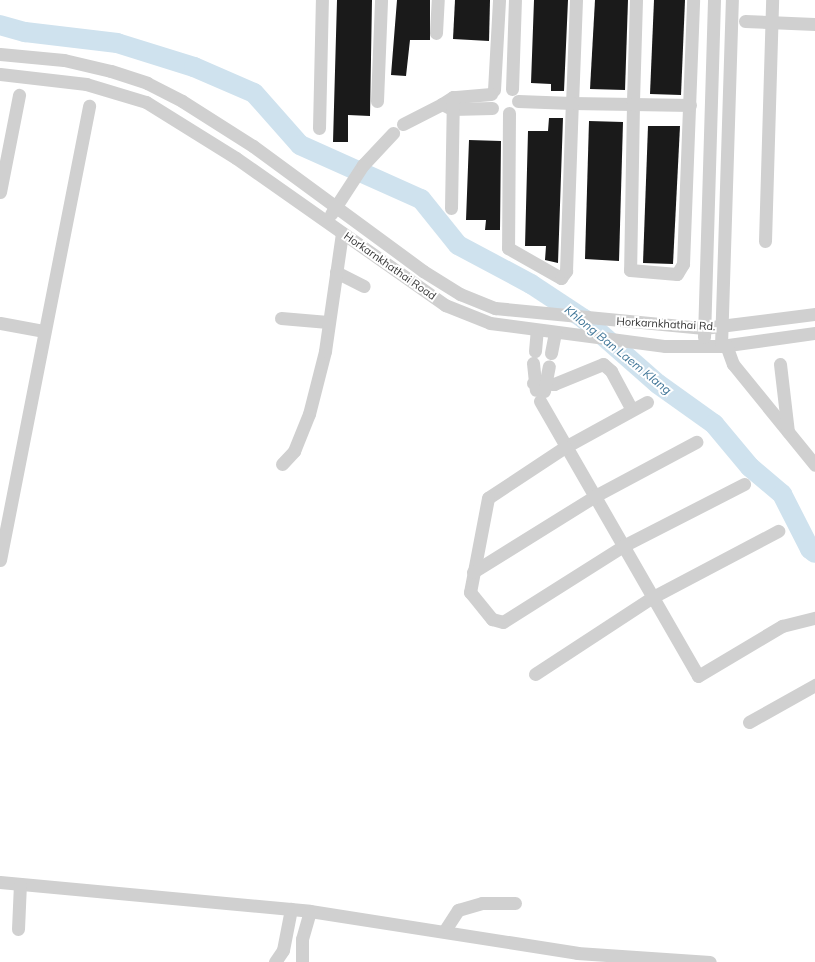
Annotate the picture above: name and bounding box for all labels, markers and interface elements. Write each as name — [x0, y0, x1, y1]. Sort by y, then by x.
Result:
street label: Horkarnkhathai Road — [341, 229, 439, 303]
water label: Khlong Ban Laem Klang — [562, 303, 674, 397]
street label: Horkarnkhathai Rd. — [616, 315, 716, 333]

